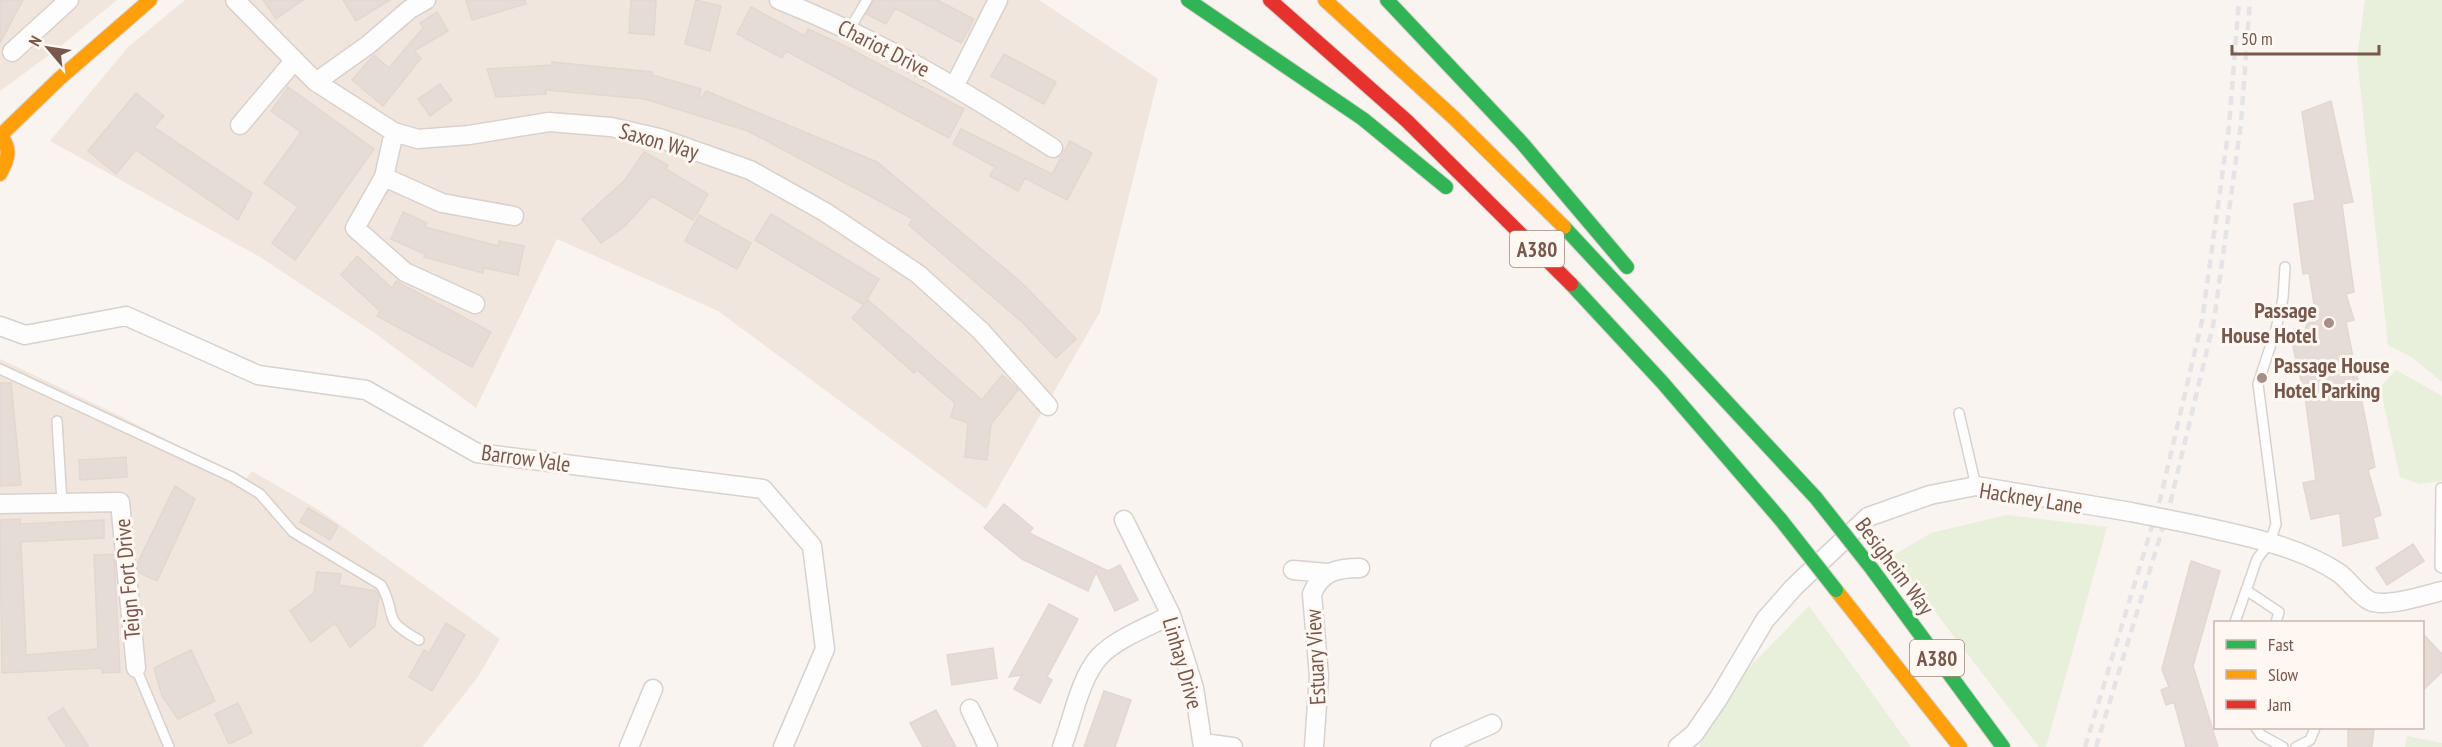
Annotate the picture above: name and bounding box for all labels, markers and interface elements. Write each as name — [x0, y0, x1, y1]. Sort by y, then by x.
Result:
street label: Chariot Drive — [833, 13, 935, 83]
north arrow — [18, 18, 78, 78]
scale bar — [2232, 18, 2379, 56]
text: 50 m — [2241, 27, 2273, 50]
text: N — [24, 32, 46, 49]
street label: Saxon Way — [616, 116, 703, 166]
road number: A380 — [1510, 231, 1564, 267]
place label: Passage House Hotel — [2221, 296, 2318, 349]
marker: Passage House Hotel — [2322, 316, 2336, 330]
place label: Passage House Hotel Parking — [2274, 351, 2390, 404]
marker: Passage House Hotel Parking — [2255, 371, 2269, 385]
street label: Barrow Vale — [480, 438, 572, 478]
street label: Hackney Lane — [1977, 476, 2085, 520]
street label: Besigheim Way — [1849, 512, 1941, 621]
street label: Teign Fort Drive — [108, 517, 146, 641]
street label: Estuary View — [1299, 608, 1331, 706]
street label: Linhay Drive — [1157, 614, 1209, 712]
legend — [2214, 621, 2424, 729]
text: Fast — [2268, 633, 2294, 656]
road number: A380 — [1910, 640, 1964, 676]
text: Slow — [2268, 663, 2299, 686]
text: Jam — [2267, 693, 2291, 716]

